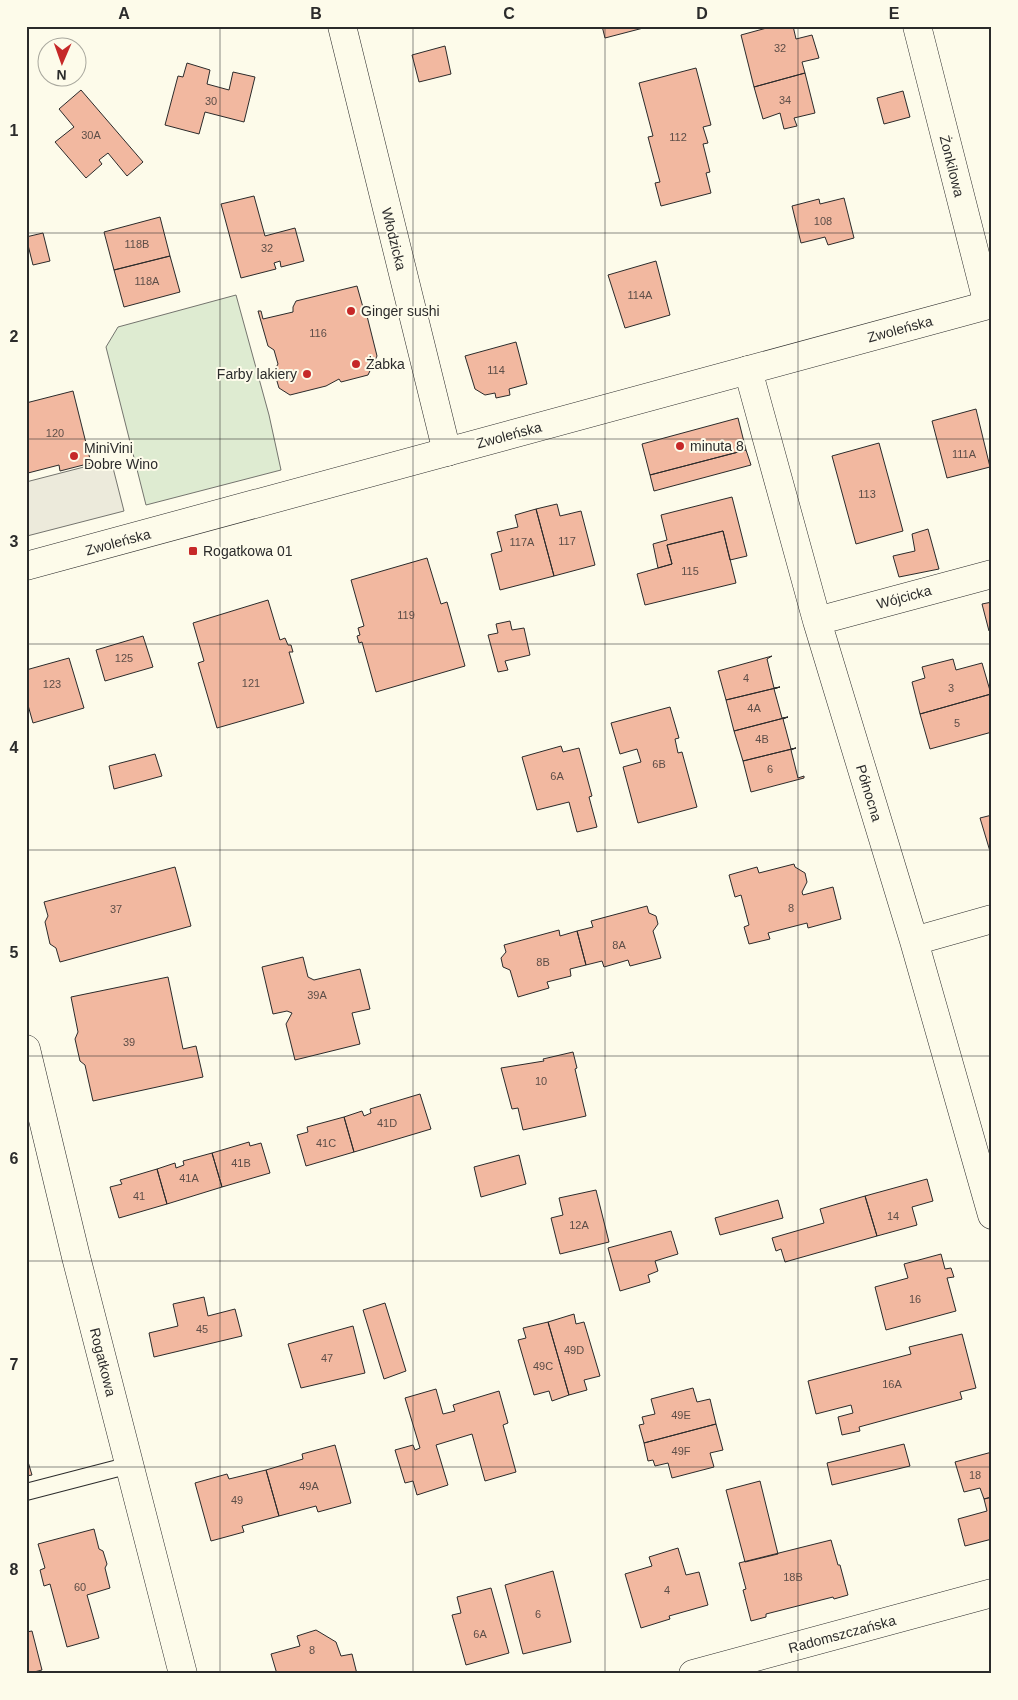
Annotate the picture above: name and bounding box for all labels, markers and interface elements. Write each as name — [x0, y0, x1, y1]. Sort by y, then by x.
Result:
text: A — [118, 5, 130, 22]
text: B — [310, 5, 322, 22]
text: C — [503, 5, 515, 22]
text: D — [696, 5, 708, 22]
text: E — [889, 5, 900, 22]
north arrow — [38, 38, 88, 88]
house number: 32 — [774, 42, 786, 54]
text: N — [56, 67, 67, 83]
house number: 34 — [779, 94, 791, 106]
house number: 30 — [205, 95, 217, 107]
text: 1 — [10, 122, 19, 139]
house number: 30A — [81, 129, 101, 141]
house number: 112 — [669, 131, 687, 143]
street label: Żonkilowa — [937, 133, 968, 199]
street label: Włodzicka — [379, 206, 410, 272]
house number: 108 — [814, 215, 832, 227]
house number: 118B — [125, 238, 149, 250]
house number: 32 — [261, 242, 273, 254]
house number: 118A — [135, 275, 160, 287]
house number: 114A — [628, 289, 653, 301]
place label: Ginger sushi — [361, 303, 440, 319]
marker: Ginger sushi — [345, 305, 357, 317]
street label: Zwoleńska — [866, 313, 935, 345]
house number: 116 — [309, 327, 327, 339]
text: 2 — [10, 328, 19, 345]
place label: Żabka — [366, 355, 405, 372]
marker: Żabka — [350, 358, 362, 370]
house number: 114 — [487, 364, 505, 376]
place label: Farby lakiery — [217, 366, 297, 382]
marker: Farby lakiery — [301, 368, 313, 380]
street label: Zwoleńska — [475, 419, 544, 451]
house number: 120 — [46, 427, 64, 439]
place label: minuta 8 — [690, 438, 744, 454]
place label: MiniVini Dobre Wino — [84, 440, 158, 472]
marker: minuta 8 — [674, 440, 686, 452]
house number: 111A — [952, 448, 977, 460]
marker: MiniVini Dobre Wino — [68, 450, 80, 462]
house number: 113 — [858, 488, 876, 500]
street label: Zwoleńska — [84, 526, 153, 558]
text: 3 — [10, 533, 19, 550]
house number: 117 — [558, 535, 576, 547]
house number: 117A — [510, 536, 535, 548]
place label: Rogatkowa 01 — [203, 543, 293, 559]
marker: Rogatkowa 01 — [187, 545, 199, 557]
house number: 115 — [681, 565, 699, 577]
street label: Wójcicka — [875, 582, 933, 612]
house number: 119 — [397, 609, 415, 621]
house number: 125 — [115, 652, 133, 664]
house number: 4 — [743, 672, 749, 684]
house number: 121 — [242, 677, 260, 689]
house number: 123 — [43, 678, 61, 690]
house number: 3 — [948, 682, 954, 694]
house number: 4A — [747, 702, 761, 714]
house number: 5 — [954, 717, 960, 729]
house number: 4B — [755, 733, 769, 745]
text: 4 — [10, 739, 19, 756]
house number: 6B — [652, 758, 666, 770]
house number: 6 — [767, 763, 773, 775]
street label: Północna — [853, 763, 885, 823]
house number: 6A — [550, 770, 564, 782]
house number: 8 — [788, 902, 794, 914]
house number: 37 — [110, 903, 122, 915]
house number: 8A — [612, 939, 626, 951]
text: 5 — [10, 944, 19, 961]
house number: 8B — [536, 956, 550, 968]
house number: 39A — [307, 989, 327, 1001]
house number: 39 — [123, 1036, 135, 1048]
house number: 10 — [535, 1075, 547, 1087]
house number: 41D — [377, 1117, 397, 1129]
house number: 41C — [316, 1137, 336, 1149]
text: 6 — [10, 1150, 19, 1167]
house number: 41B — [231, 1157, 251, 1169]
house number: 41A — [179, 1172, 199, 1184]
house number: 41 — [133, 1190, 145, 1202]
house number: 14 — [887, 1210, 899, 1222]
house number: 12A — [569, 1219, 589, 1231]
house number: 16 — [909, 1293, 921, 1305]
house number: 45 — [196, 1323, 208, 1335]
street label: Rogatkowa — [87, 1326, 119, 1398]
house number: 49D — [564, 1344, 584, 1356]
house number: 47 — [321, 1352, 333, 1364]
text: 7 — [10, 1356, 19, 1373]
house number: 49C — [533, 1360, 553, 1372]
house number: 16A — [882, 1378, 902, 1390]
house number: 49E — [671, 1409, 691, 1421]
house number: 49F — [672, 1445, 691, 1457]
house number: 18 — [969, 1469, 981, 1481]
house number: 49A — [299, 1480, 319, 1492]
house number: 49 — [231, 1494, 243, 1506]
text: 8 — [10, 1561, 19, 1578]
house number: 18B — [783, 1571, 803, 1583]
house number: 60 — [74, 1581, 86, 1593]
house number: 4 — [664, 1584, 670, 1596]
house number: 6 — [535, 1608, 541, 1620]
street label: Radomszczańska — [787, 1612, 898, 1656]
house number: 6A — [473, 1628, 487, 1640]
house number: 8 — [309, 1644, 315, 1656]

